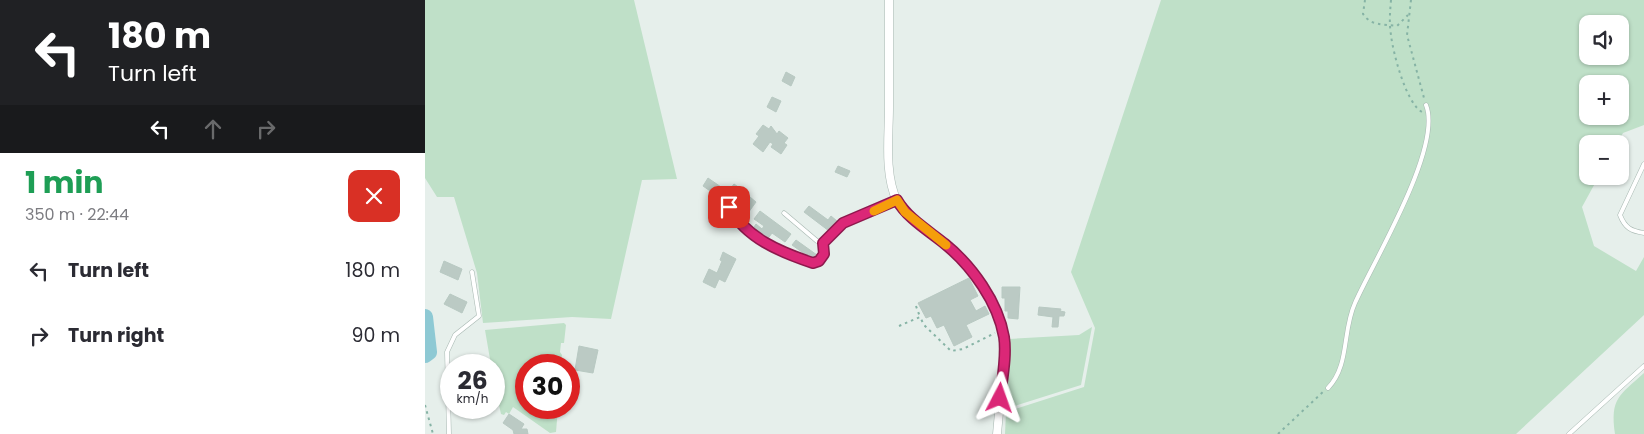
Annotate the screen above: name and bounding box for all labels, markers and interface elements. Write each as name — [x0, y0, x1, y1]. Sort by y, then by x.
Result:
text: 180 m — [108, 11, 211, 60]
map controls — [1579, 15, 1629, 185]
button: sound — [1579, 15, 1629, 65]
icon: left — [25, 20, 90, 85]
text: Turn left — [108, 58, 196, 89]
button: + — [1579, 75, 1629, 125]
icon: left — [146, 115, 174, 143]
icon: ahead — [199, 115, 227, 143]
icon: right — [252, 115, 280, 143]
button: − — [1579, 135, 1629, 185]
text: 1 min — [25, 161, 103, 204]
button: close — [348, 170, 400, 222]
pin — [708, 186, 750, 228]
icon: arrive — [715, 193, 743, 221]
text: 350 m · 22:44 — [25, 203, 129, 226]
icon: left — [25, 257, 53, 285]
text: Turn left — [68, 257, 149, 284]
text: 180 m — [345, 257, 400, 284]
icon: right — [25, 322, 53, 350]
text: Turn right — [68, 322, 164, 349]
text: 90 m — [351, 322, 400, 349]
speed limit sign: 30 — [515, 354, 580, 419]
text: 26 — [457, 363, 488, 398]
position arrow — [973, 371, 1025, 423]
text: km/h — [457, 390, 488, 407]

